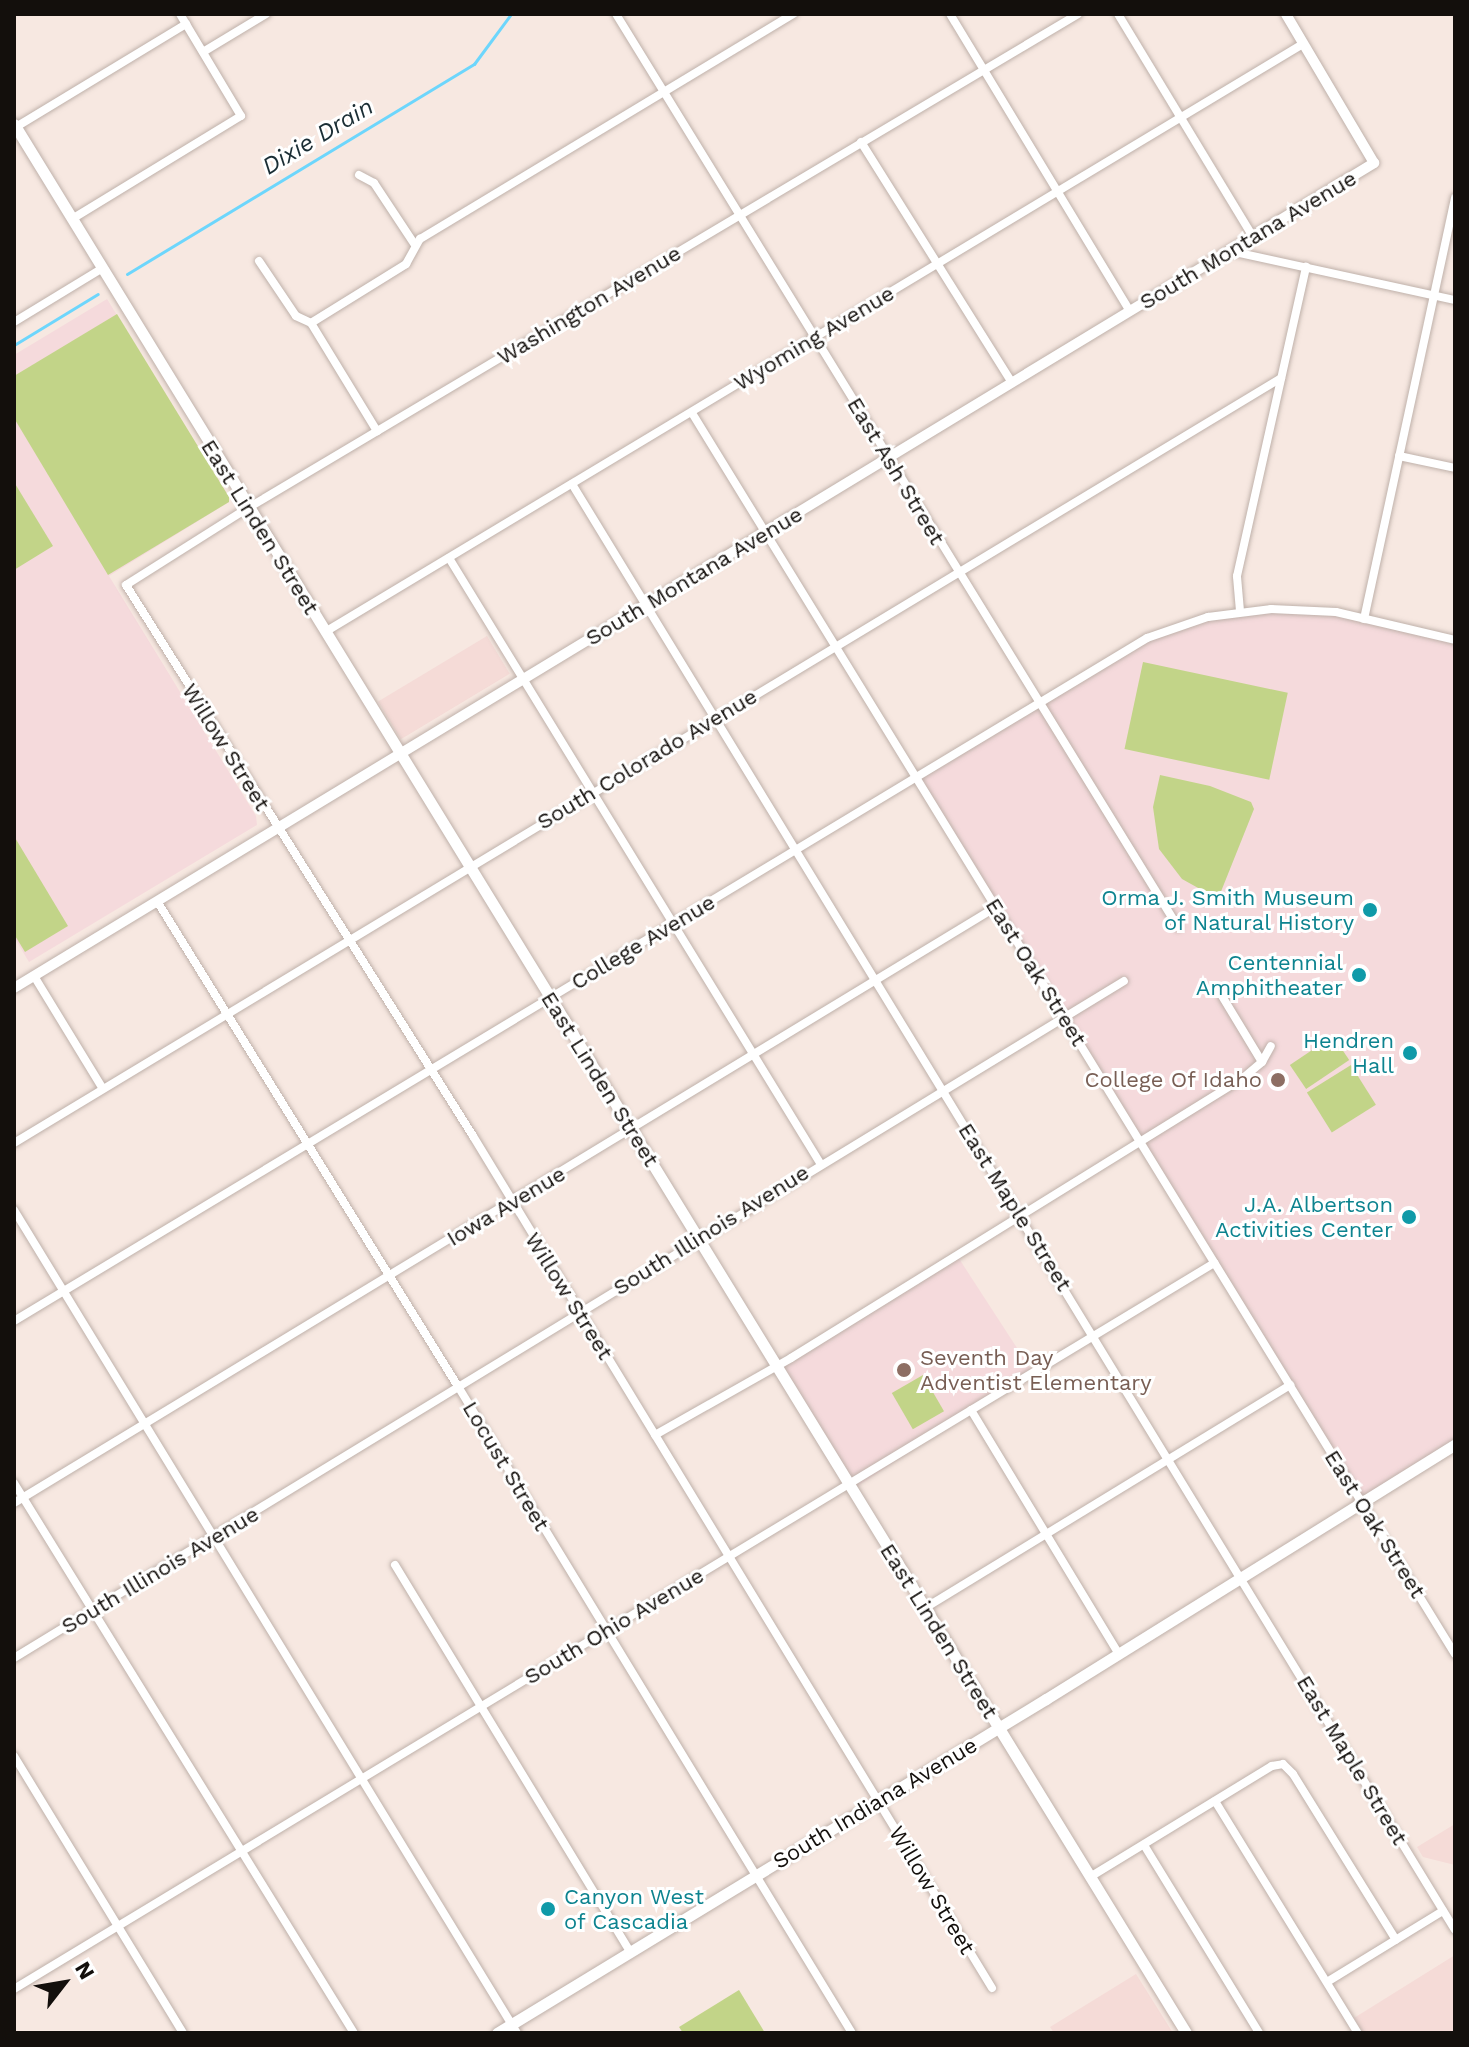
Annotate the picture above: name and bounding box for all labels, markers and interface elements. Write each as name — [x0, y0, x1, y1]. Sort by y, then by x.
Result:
water label: Dixie Drain — [257, 93, 379, 181]
street label: South Montana Avenue — [1134, 164, 1362, 316]
street label: Washington Avenue — [492, 239, 686, 371]
street label: Wyoming Avenue — [729, 280, 899, 396]
street label: East Ash Street — [841, 392, 951, 550]
street label: East Linden Street — [195, 435, 325, 619]
street label: South Montana Avenue — [580, 500, 808, 652]
street label: Willow Street — [176, 678, 276, 816]
street label: South Colorado Avenue — [532, 683, 762, 835]
place label: Orma J. Smith Museum of Natural History — [1100, 884, 1354, 936]
street label: College Avenue — [566, 888, 720, 996]
street label: East Oak Street — [980, 893, 1092, 1051]
marker: Orma J. Smith Museum of Natural History — [1361, 901, 1379, 919]
place label: Centennial Amphitheater — [1196, 949, 1343, 1000]
marker: Centennial Amphitheater — [1350, 966, 1368, 984]
street label: East Linden Street — [535, 987, 665, 1171]
place label: Hendren Hall — [1303, 1027, 1394, 1078]
marker: Hendren Hall — [1401, 1044, 1419, 1062]
place label: College Of Idaho — [1084, 1067, 1262, 1093]
marker: College Of Idaho — [1269, 1071, 1287, 1089]
street label: East Maple Street — [953, 1118, 1077, 1296]
street label: South Illinois Avenue — [608, 1159, 814, 1301]
street label: Iowa Avenue — [441, 1160, 571, 1252]
place label: J.A. Albertson Activities Center — [1215, 1191, 1393, 1242]
marker: J.A. Albertson Activities Center — [1400, 1208, 1418, 1226]
street label: Willow Street — [519, 1227, 619, 1365]
place label: Seventh Day Adventist Elementary — [920, 1344, 1152, 1396]
marker: Seventh Day Adventist Elementary — [895, 1361, 913, 1379]
street label: Locust Street — [457, 1396, 555, 1536]
street label: East Oak Street — [1319, 1445, 1431, 1603]
street label: South Illinois Avenue — [56, 1500, 264, 1640]
street label: East Linden Street — [874, 1539, 1004, 1723]
street label: South Ohio Avenue — [519, 1562, 709, 1690]
street label: East Maple Street — [1291, 1671, 1413, 1849]
street label: South Indiana Avenue — [768, 1731, 982, 1875]
street label: Willow Street — [883, 1821, 981, 1959]
place label: Canyon West of Cascadia — [564, 1883, 704, 1934]
marker: Canyon West of Cascadia — [539, 1900, 557, 1918]
north arrow — [24, 1943, 104, 2023]
text: N — [70, 1957, 100, 1984]

